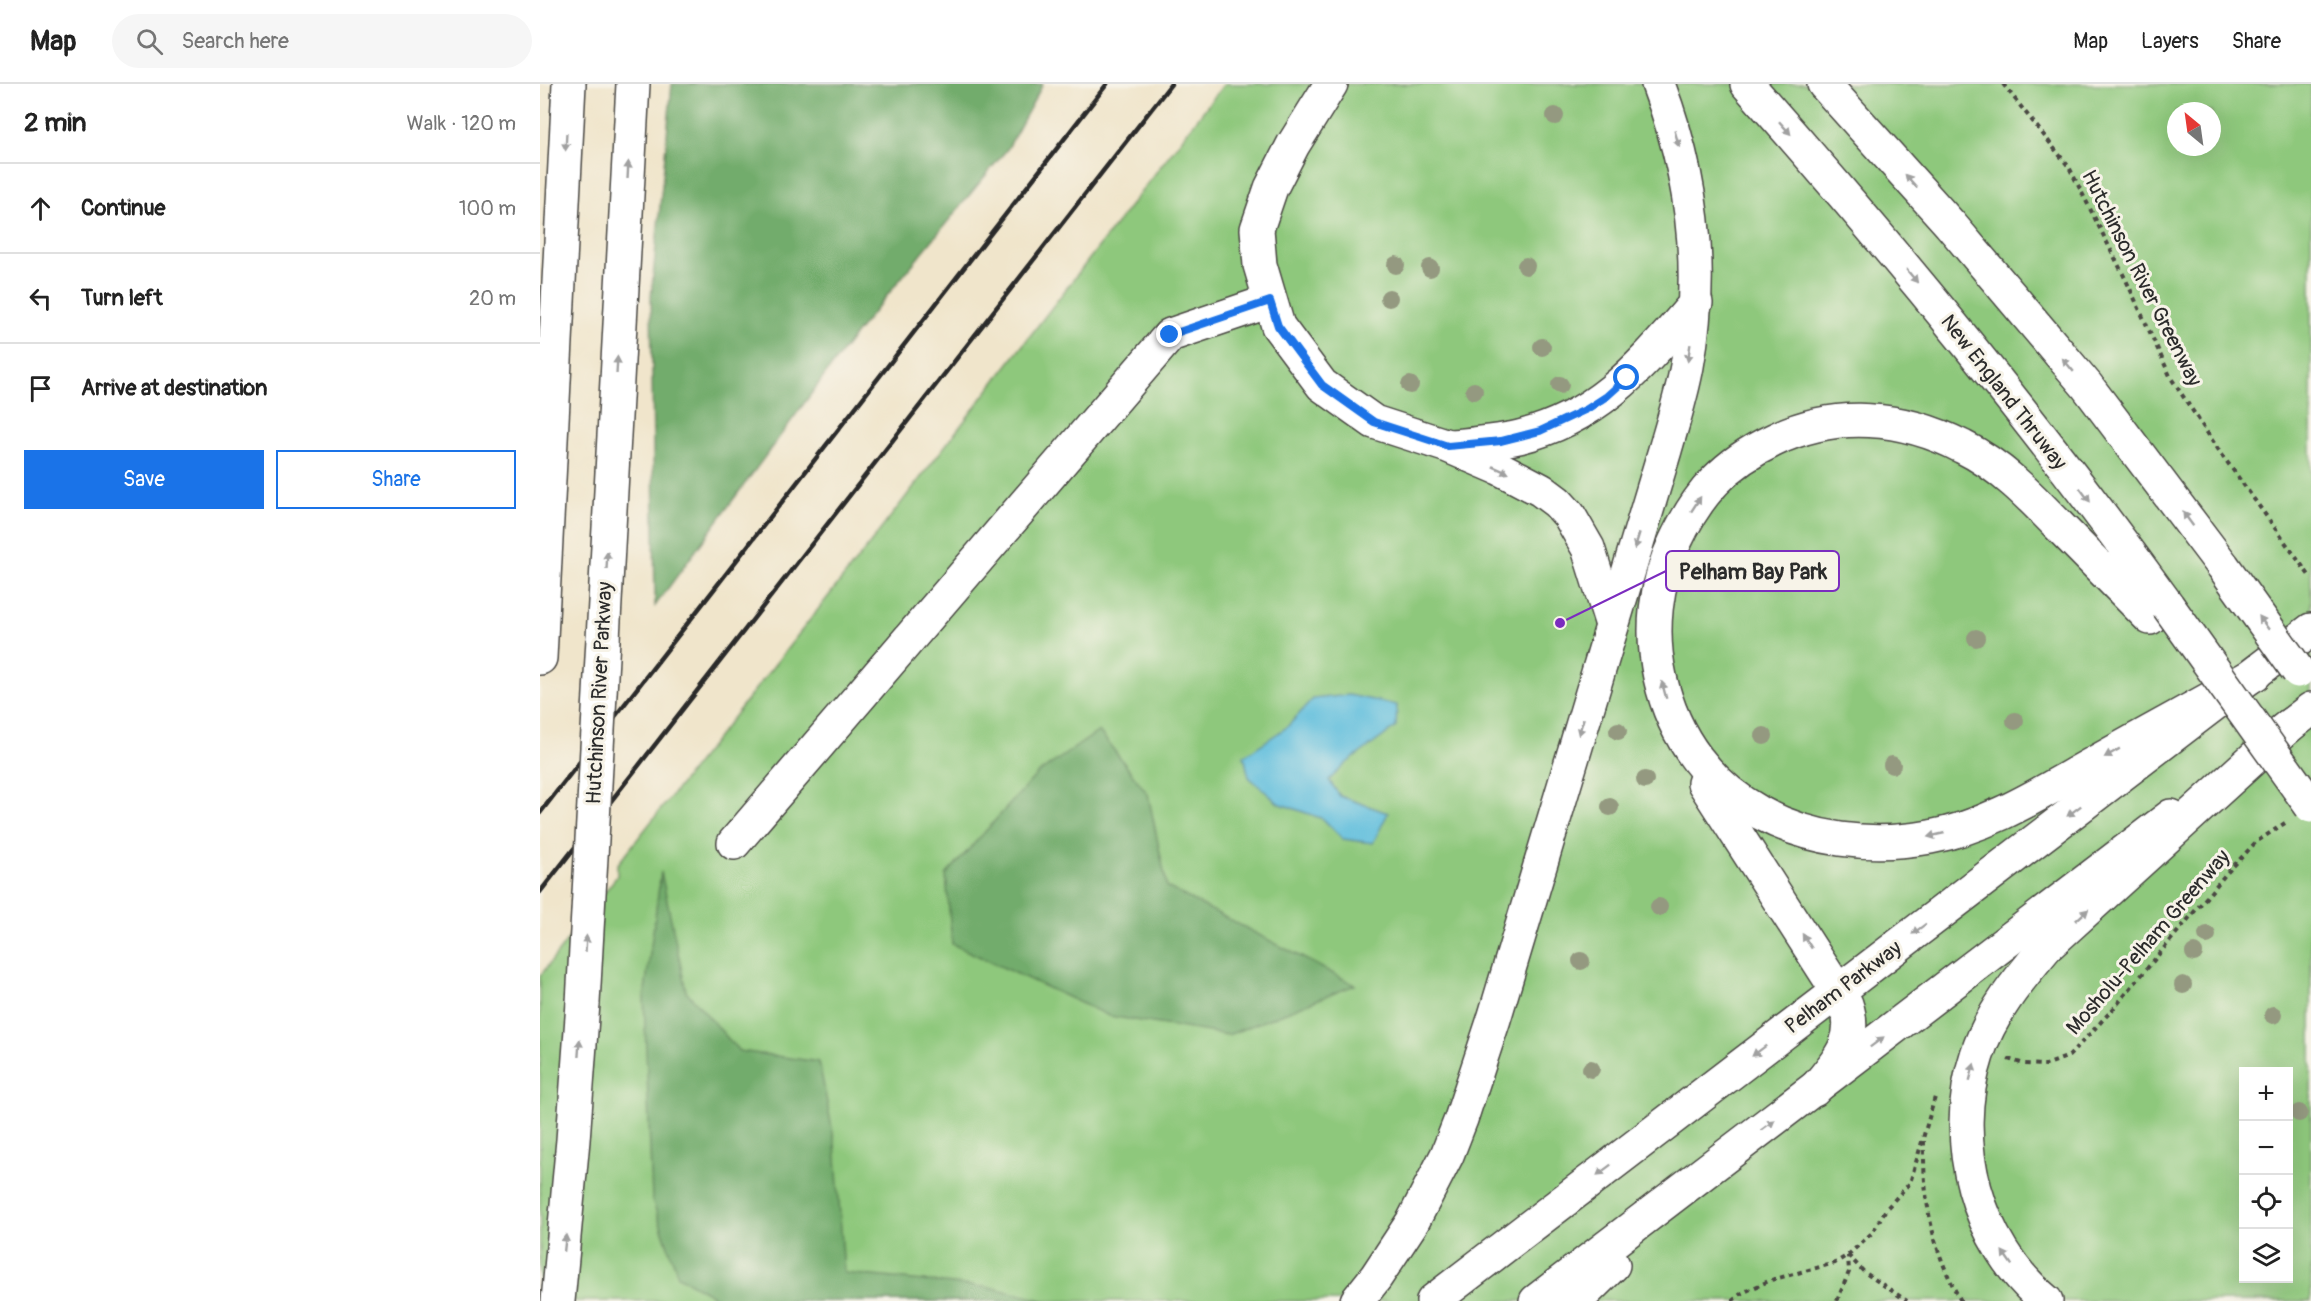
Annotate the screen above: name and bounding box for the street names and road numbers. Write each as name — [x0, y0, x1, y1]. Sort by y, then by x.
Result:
street label: Hutchinson River Greenway — [2075, 165, 2208, 391]
street label: New England Thruway — [1934, 309, 2073, 475]
street label: Hutchinson River Parkway — [580, 581, 619, 805]
street label: Mosholu-Pelham Greenway — [2060, 844, 2236, 1041]
street label: Pelham Parkway — [1779, 935, 1907, 1040]

